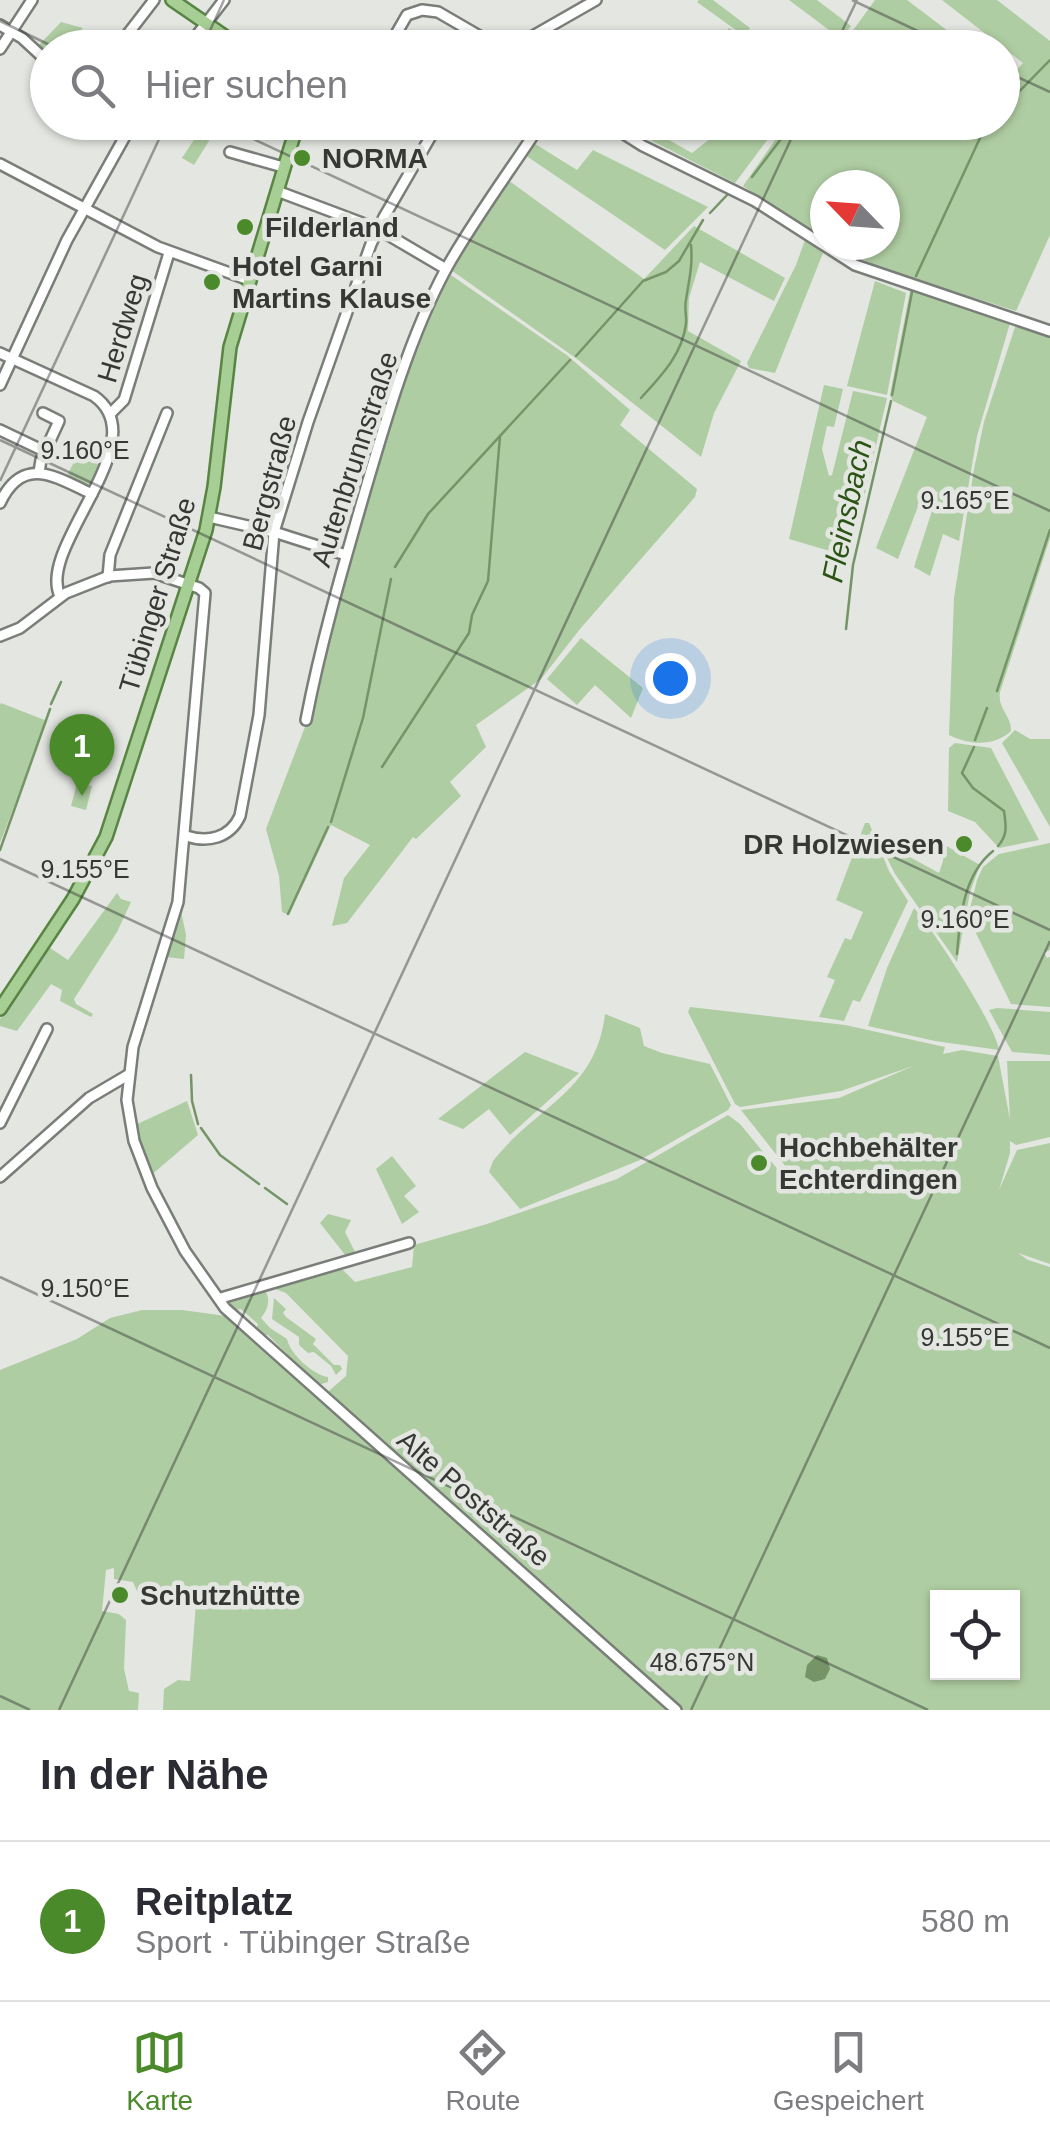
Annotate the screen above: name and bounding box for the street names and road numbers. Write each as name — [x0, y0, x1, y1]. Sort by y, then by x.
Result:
street label: Herdweg — [91, 270, 154, 386]
street label: Autenbrunnstraße — [305, 348, 404, 571]
street label: Bergstraße — [237, 412, 302, 554]
street label: Tübinger Straße — [113, 494, 202, 696]
street label: Alte Poststraße — [391, 1424, 556, 1573]

